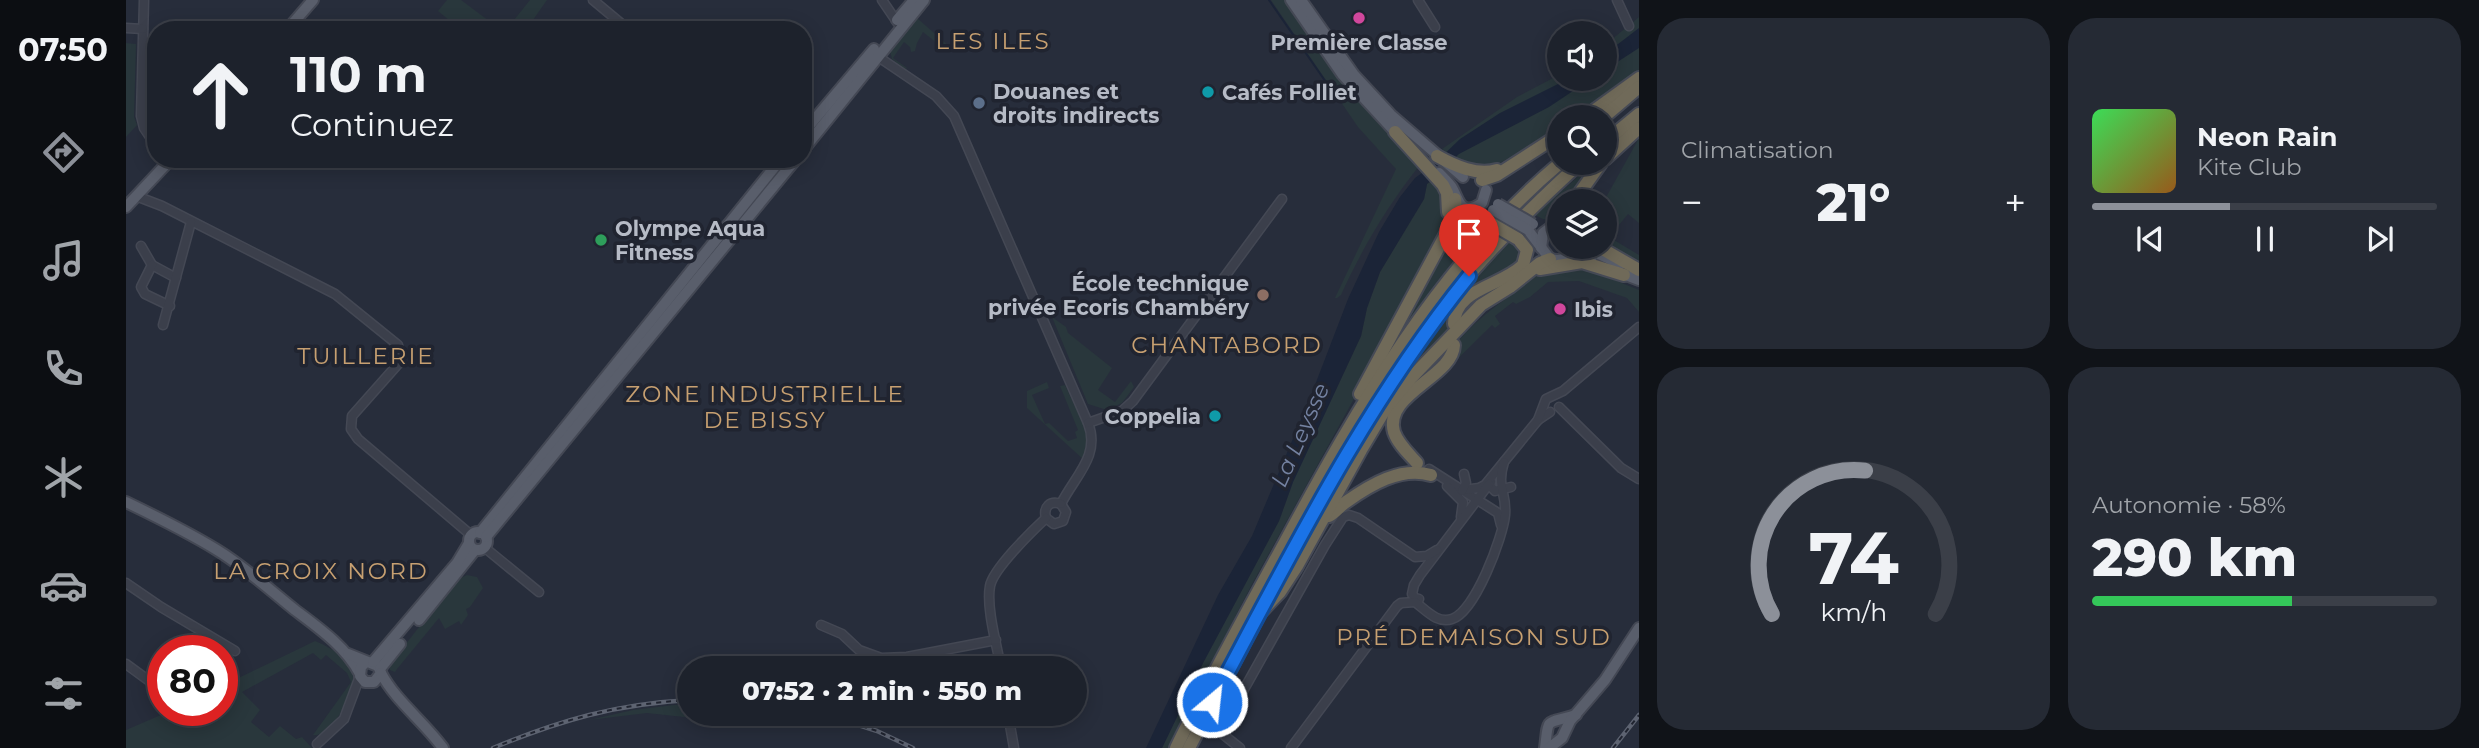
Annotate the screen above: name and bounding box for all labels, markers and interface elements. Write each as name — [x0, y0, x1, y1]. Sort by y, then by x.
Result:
marker: Première Classe — [1351, 10, 1367, 26]
map controls — [1547, 21, 1617, 259]
button: sound — [1547, 21, 1617, 91]
district label: LES ILES — [935, 27, 1051, 55]
text: 07:50 — [18, 30, 108, 69]
place label: Première Classe — [1271, 30, 1447, 55]
text: 110 m — [290, 45, 427, 104]
icon: ahead — [175, 49, 266, 140]
place label: Douanes et droits indirects — [993, 79, 1159, 128]
place label: Cafés Folliet — [1222, 80, 1357, 105]
marker: Cafés Folliet — [1200, 84, 1216, 100]
marker: Douanes et droits indirects — [971, 95, 987, 111]
text: Continuez — [290, 105, 454, 144]
button: search — [1547, 105, 1617, 175]
text: Neon Rain — [2197, 121, 2338, 153]
icon: directions — [39, 128, 88, 177]
text: Climatisation — [1681, 136, 1833, 164]
text: Kite Club — [2197, 153, 2302, 181]
text: 21° — [1817, 171, 1890, 234]
text: − — [1681, 179, 1703, 226]
text: + — [2004, 179, 2026, 226]
button: layers — [1547, 189, 1617, 259]
pin — [1439, 204, 1499, 276]
icon: arrive — [1450, 215, 1488, 253]
place label: Olympe Aqua Fitness — [615, 216, 765, 265]
icon: previous — [2131, 220, 2169, 258]
icon: pause — [2246, 220, 2284, 258]
icon: next — [2361, 220, 2399, 258]
marker: Olympe Aqua Fitness — [593, 232, 609, 248]
icon: music — [39, 236, 88, 285]
place label: École technique privée Ecoris Chambéry — [988, 271, 1249, 320]
marker: École technique privée Ecoris Chambéry — [1255, 287, 1271, 303]
place label: Ibis — [1574, 297, 1613, 322]
marker: Ibis — [1552, 301, 1568, 317]
district label: CHANTABORD — [1131, 331, 1323, 359]
district label: TUILLERIE — [297, 342, 435, 370]
icon: phone — [39, 344, 88, 393]
water label: La Leysse — [1265, 379, 1335, 491]
district label: ZONE INDUSTRIELLE DE BISSY — [625, 380, 905, 434]
place label: Coppelia — [1105, 404, 1201, 429]
marker: Coppelia — [1207, 408, 1223, 424]
icon: climate — [39, 453, 88, 502]
text: Autonomie · 58% — [2092, 491, 2286, 519]
text: 74 — [1808, 515, 1899, 603]
text: 290 km — [2092, 526, 2297, 589]
district label: LA CROIX NORD — [213, 557, 429, 585]
icon: car — [39, 561, 88, 610]
text: km/h — [1820, 597, 1887, 627]
district label: PRÉ DEMAISON SUD — [1336, 623, 1612, 651]
speed limit sign: 80 — [147, 635, 238, 726]
position arrow — [1175, 665, 1249, 739]
icon: filters — [39, 669, 88, 718]
text: 07:52 · 2 min · 550 m — [742, 675, 1022, 707]

